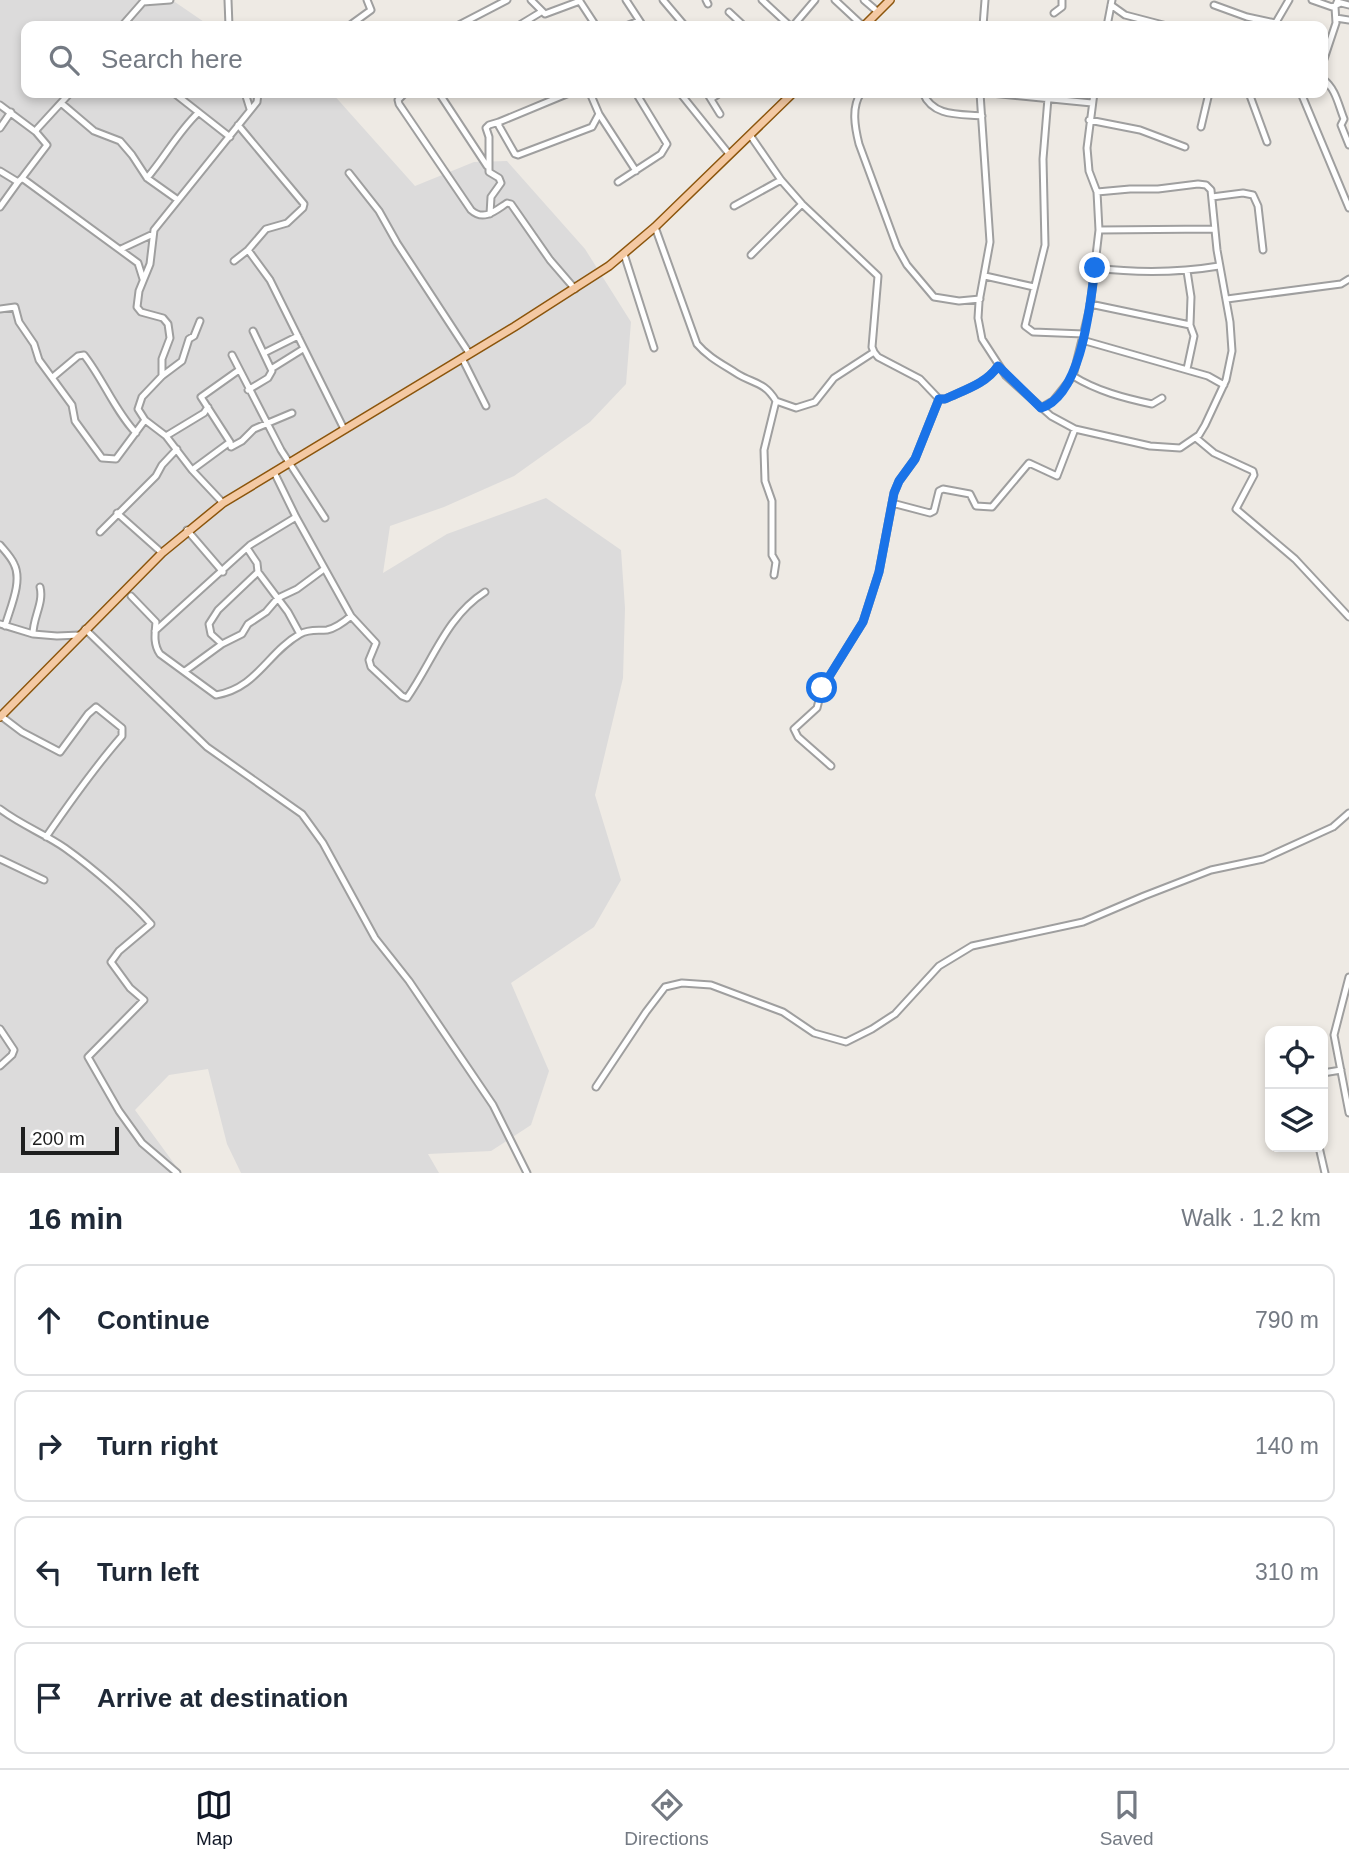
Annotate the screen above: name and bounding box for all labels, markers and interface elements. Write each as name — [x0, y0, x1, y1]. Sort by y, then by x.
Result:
search box — [21, 21, 1328, 98]
icon: search — [45, 41, 83, 79]
text: Search here — [101, 44, 243, 74]
route end — [1079, 252, 1110, 283]
route start — [806, 672, 837, 703]
map controls — [1265, 1026, 1328, 1152]
button: locate — [1265, 1026, 1328, 1089]
button: layers — [1265, 1089, 1328, 1152]
scale bar — [21, 1124, 119, 1156]
text: 200 m — [32, 1128, 85, 1149]
text: 16 min — [28, 1202, 123, 1235]
text: Walk · 1.2 km — [1181, 1205, 1321, 1231]
icon: ahead — [30, 1301, 68, 1339]
text: Continue — [97, 1305, 210, 1335]
text: 790 m — [1255, 1307, 1319, 1333]
icon: right — [30, 1427, 68, 1465]
text: Turn right — [97, 1431, 218, 1461]
text: 140 m — [1255, 1433, 1319, 1459]
icon: left — [30, 1553, 68, 1591]
text: Turn left — [97, 1557, 199, 1587]
text: 310 m — [1255, 1559, 1319, 1585]
icon: arrive — [30, 1679, 68, 1717]
text: Arrive at destination — [97, 1683, 348, 1713]
tab: Map — [195, 1786, 233, 1850]
tab: Directions — [624, 1786, 709, 1850]
tab: Saved — [1100, 1786, 1154, 1850]

